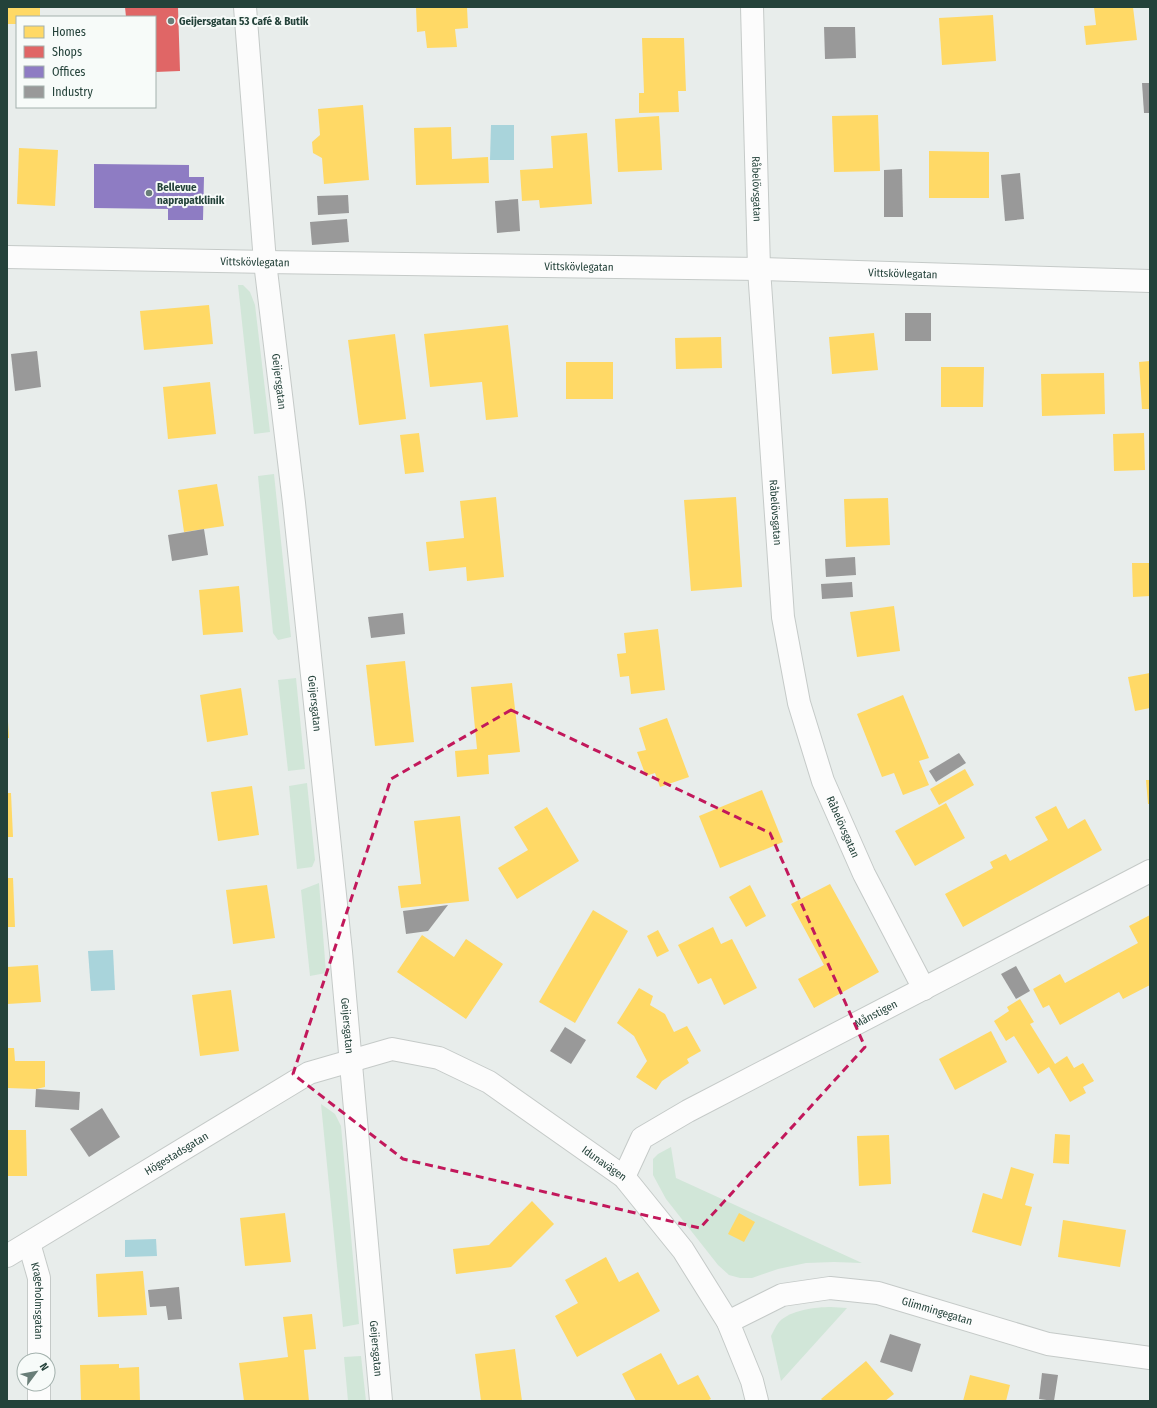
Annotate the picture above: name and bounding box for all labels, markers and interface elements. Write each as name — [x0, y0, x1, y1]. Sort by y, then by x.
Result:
place label: Geijersgatan 53 Café & Butik — [179, 15, 309, 28]
legend — [16, 16, 156, 108]
marker: Geijersgatan 53 Café & Butik — [166, 16, 176, 26]
text: Homes — [52, 25, 86, 39]
text: Shops — [52, 45, 82, 59]
text: Offices — [52, 65, 85, 79]
text: Industry — [52, 85, 93, 99]
street label: Råbelövsgatan — [749, 156, 764, 222]
place label: Bellevue naprapatklinik — [157, 181, 225, 207]
marker: Bellevue naprapatklinik — [144, 188, 154, 198]
street label: Vittskövlegatan — [220, 255, 290, 269]
street label: Vittskövlegatan — [544, 259, 614, 273]
street label: Vittskövlegatan — [868, 266, 938, 281]
street label: Geijersgatan — [270, 353, 289, 410]
street label: Råbelövsgatan — [767, 479, 785, 546]
street label: Geijersgatan — [306, 675, 324, 732]
street label: Råbelövsgatan — [824, 794, 862, 859]
street label: Geijersgatan — [339, 997, 357, 1054]
street label: Månstigen — [852, 997, 899, 1030]
street label: Högestadsgatan — [142, 1129, 211, 1178]
street label: Idunavägen — [579, 1143, 629, 1183]
street label: Krageholmsgatan — [28, 1261, 46, 1340]
street label: Glimmingegatan — [900, 1294, 974, 1327]
street label: Geijersgatan — [367, 1320, 385, 1377]
north arrow — [16, 1352, 56, 1392]
text: N — [37, 1361, 51, 1373]

